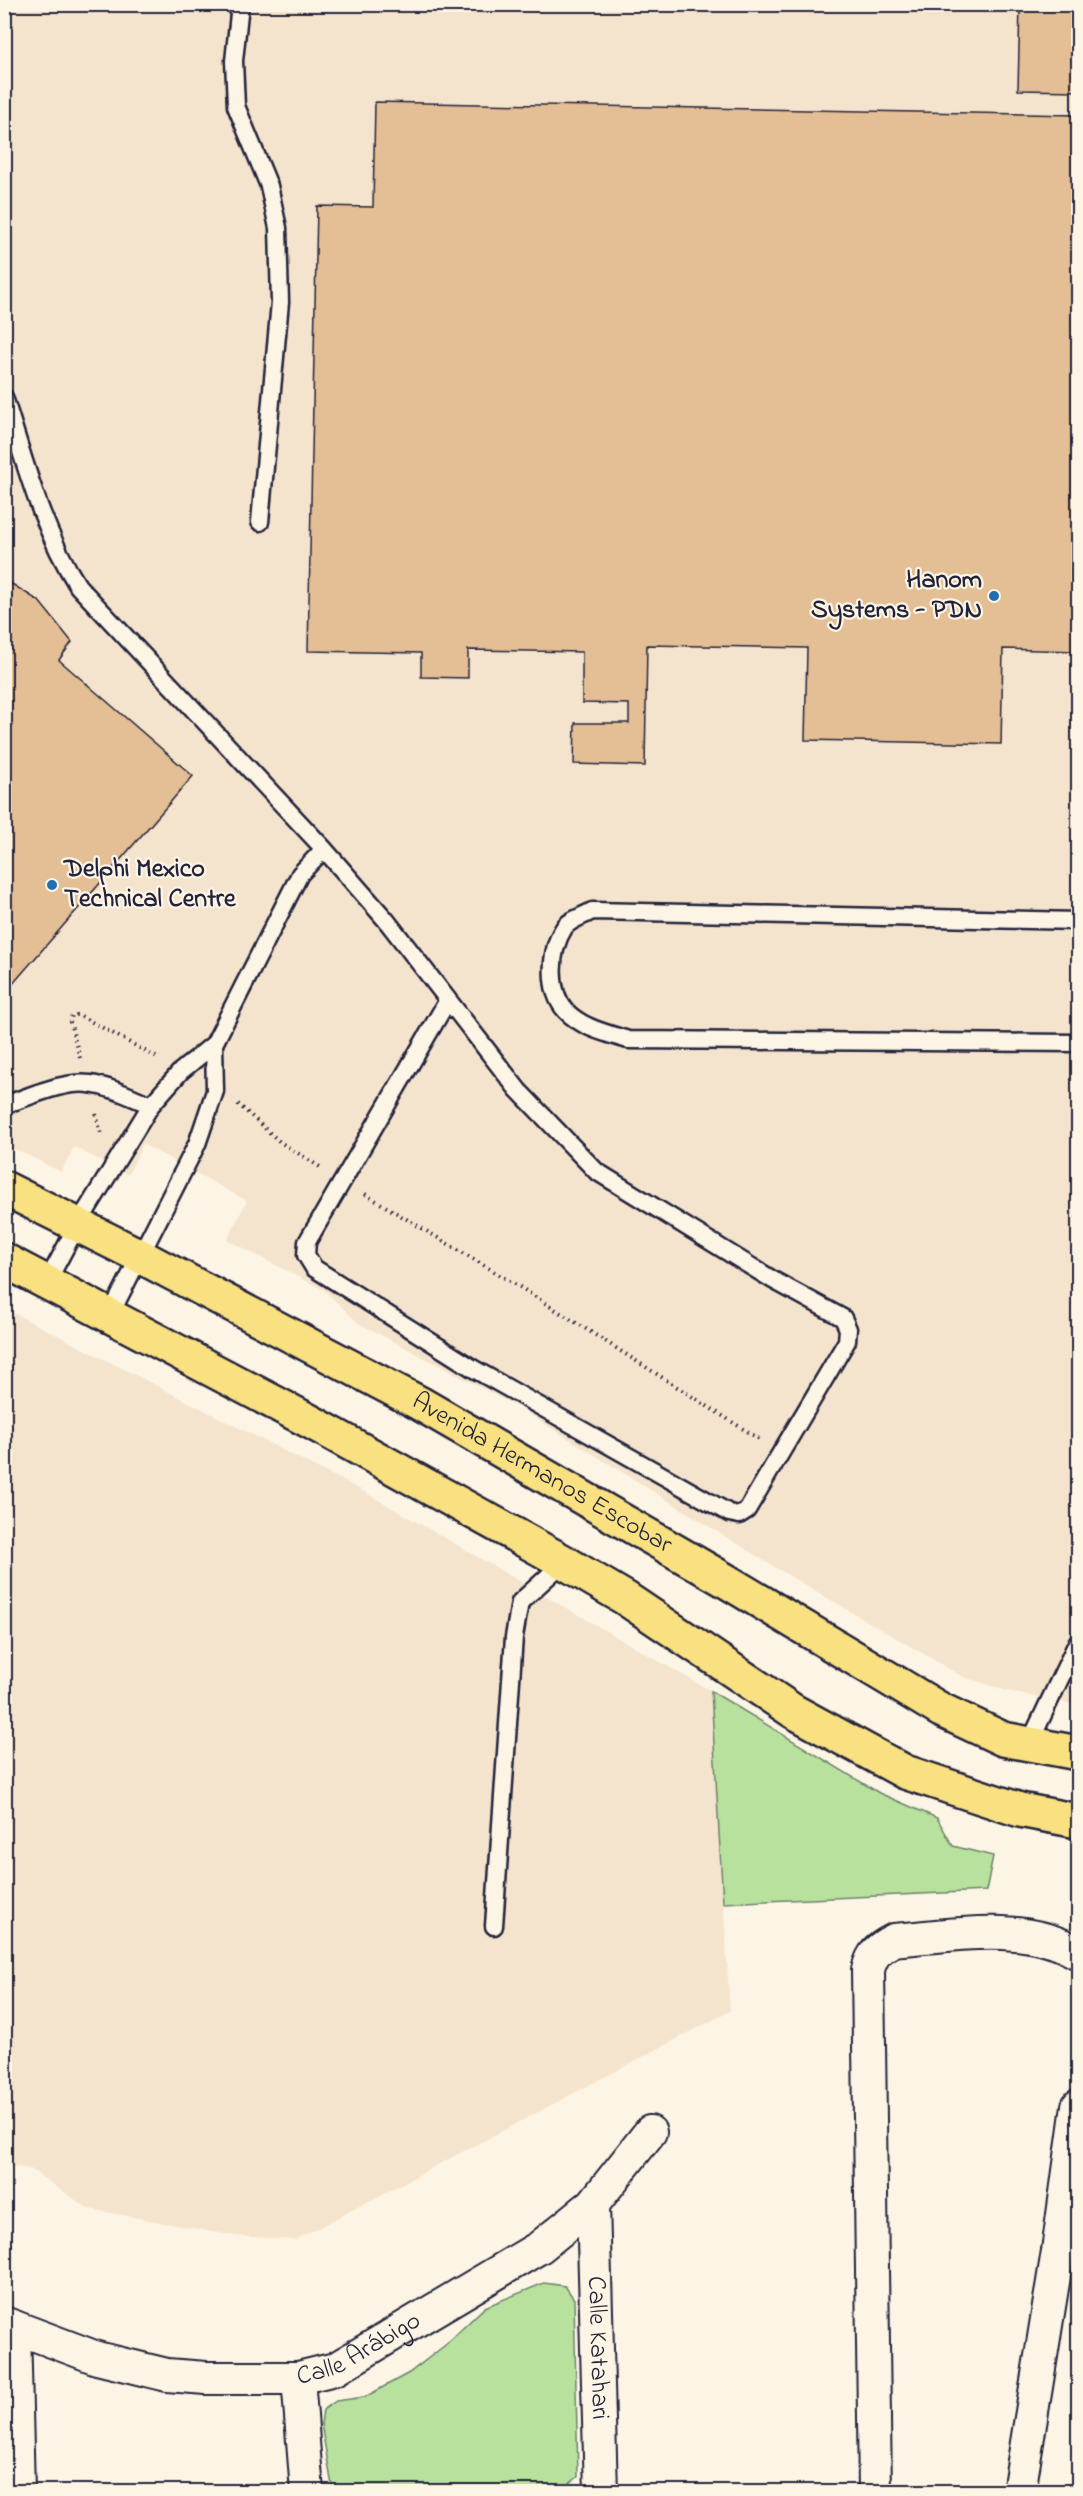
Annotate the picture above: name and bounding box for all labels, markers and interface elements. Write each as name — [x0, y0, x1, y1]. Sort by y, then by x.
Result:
place label: Hanom Systems - PDN — [811, 562, 982, 630]
marker: Hanom Systems - PDN — [987, 589, 1001, 603]
place label: Delphi Mexico Technical Centre — [63, 851, 237, 919]
marker: Delphi Mexico Technical Centre — [45, 878, 59, 892]
street label: Avenida Hermanos Escobar — [404, 1383, 680, 1565]
street label: Calle Katahari — [576, 2276, 618, 2420]
street label: Calle Arábigo — [293, 2303, 428, 2397]

